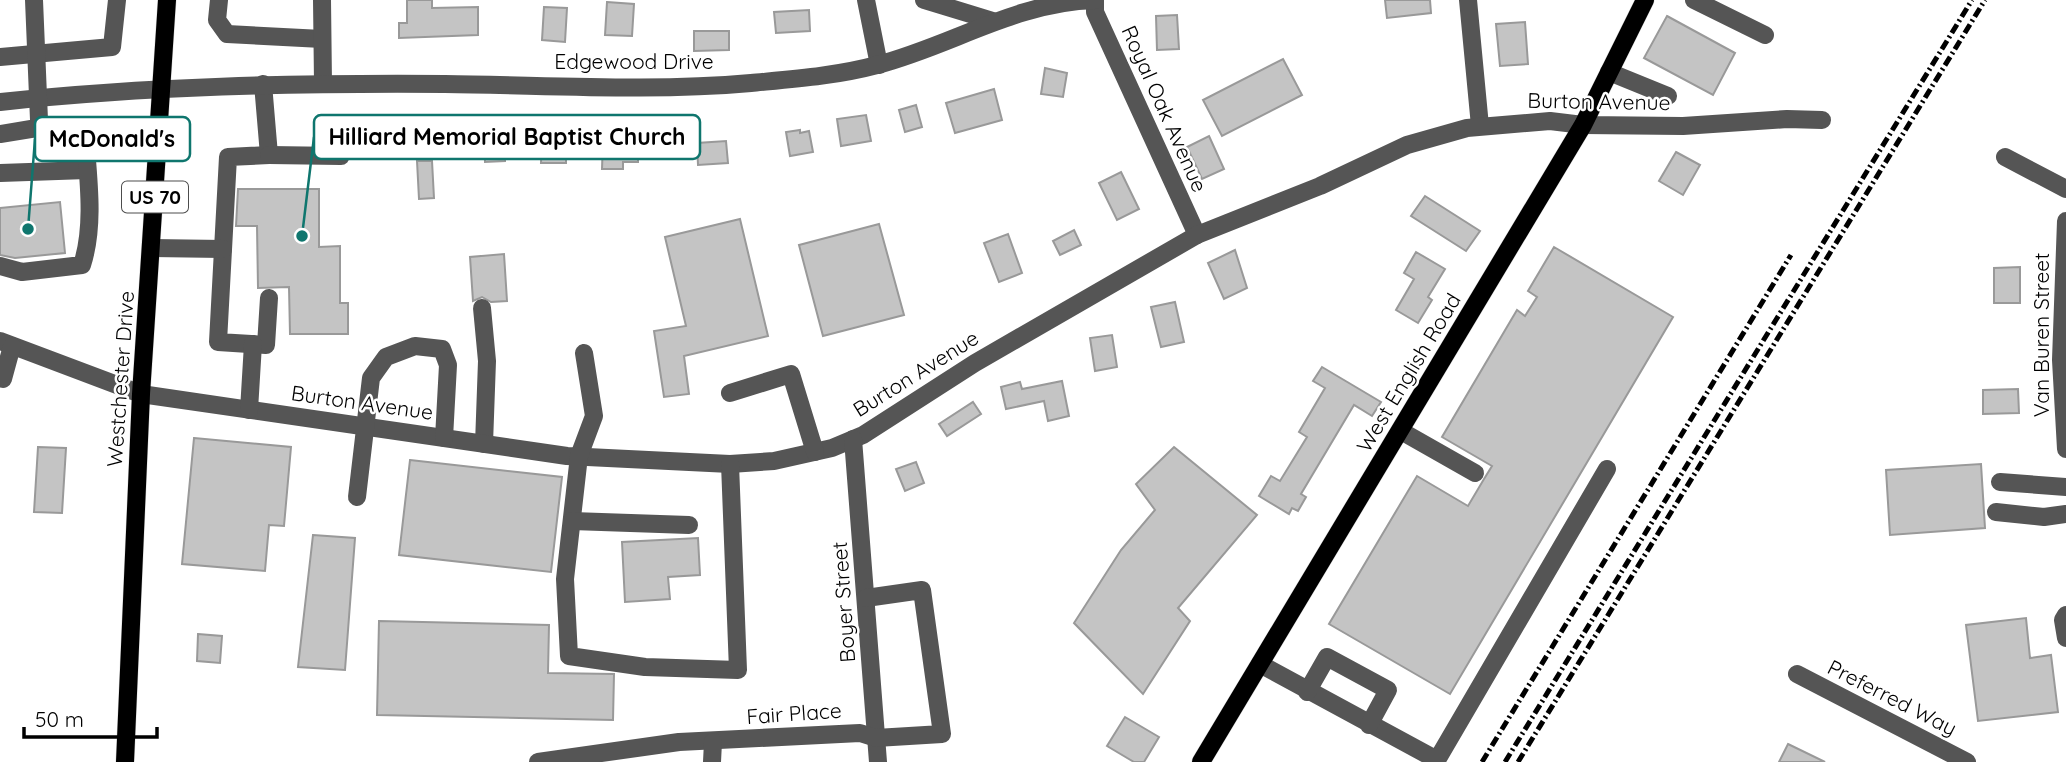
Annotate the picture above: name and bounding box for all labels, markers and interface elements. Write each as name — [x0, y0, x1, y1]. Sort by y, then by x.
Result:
street label: Royal Oak Avenue — [1117, 21, 1213, 196]
street label: Edgewood Drive — [554, 48, 714, 74]
street label: Burton Avenue — [1527, 87, 1671, 115]
callout: Hilliard Memorial Baptist Church — [314, 115, 700, 159]
callout: McDonald's — [35, 117, 190, 161]
text: Hilliard Memorial Baptist Church — [328, 122, 686, 151]
text: McDonald's — [49, 124, 175, 153]
road number: US 70 — [122, 182, 188, 212]
street label: Van Buren Street — [2028, 253, 2054, 417]
street label: West English Road — [1350, 288, 1466, 457]
street label: Westchester Drive — [101, 290, 139, 468]
street label: Burton Avenue — [848, 324, 983, 422]
street label: Burton Avenue — [289, 379, 435, 425]
street label: Boyer Street — [826, 541, 860, 663]
street label: Preferred Way — [1824, 653, 1961, 741]
scale bar — [24, 696, 158, 740]
street label: Fair Place — [745, 697, 842, 729]
text: 50 m — [35, 706, 84, 732]

